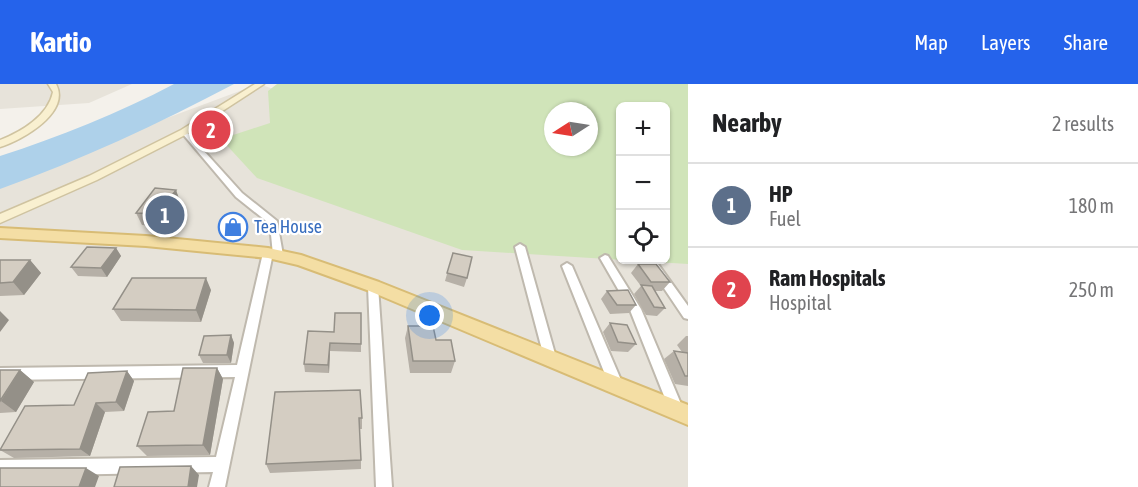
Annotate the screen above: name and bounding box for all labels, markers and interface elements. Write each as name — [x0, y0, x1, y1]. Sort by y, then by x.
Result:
text: Kartio — [30, 26, 92, 58]
text: Map — [914, 30, 948, 54]
text: Layers — [981, 30, 1031, 54]
text: Share — [1064, 30, 1108, 54]
north arrow — [544, 102, 598, 156]
map controls — [616, 102, 670, 264]
button: + — [616, 102, 670, 156]
pin: 2 — [192, 108, 230, 152]
text: Nearby — [712, 108, 782, 138]
text: 2 results — [1052, 112, 1114, 135]
button: − — [616, 156, 670, 210]
text: HP — [769, 181, 793, 207]
pin: 1 — [146, 192, 184, 238]
text: 1 — [727, 194, 736, 217]
text: 180 m — [1069, 194, 1114, 217]
text: Fuel — [769, 207, 801, 230]
button: locate — [616, 210, 670, 264]
shop icon: Tea House — [217, 211, 249, 243]
place label: Tea House — [254, 216, 322, 237]
text: Ram Hospitals — [769, 265, 886, 291]
text: 2 — [727, 278, 736, 301]
text: 250 m — [1069, 278, 1114, 301]
text: Hospital — [769, 291, 832, 314]
your location — [415, 301, 444, 330]

